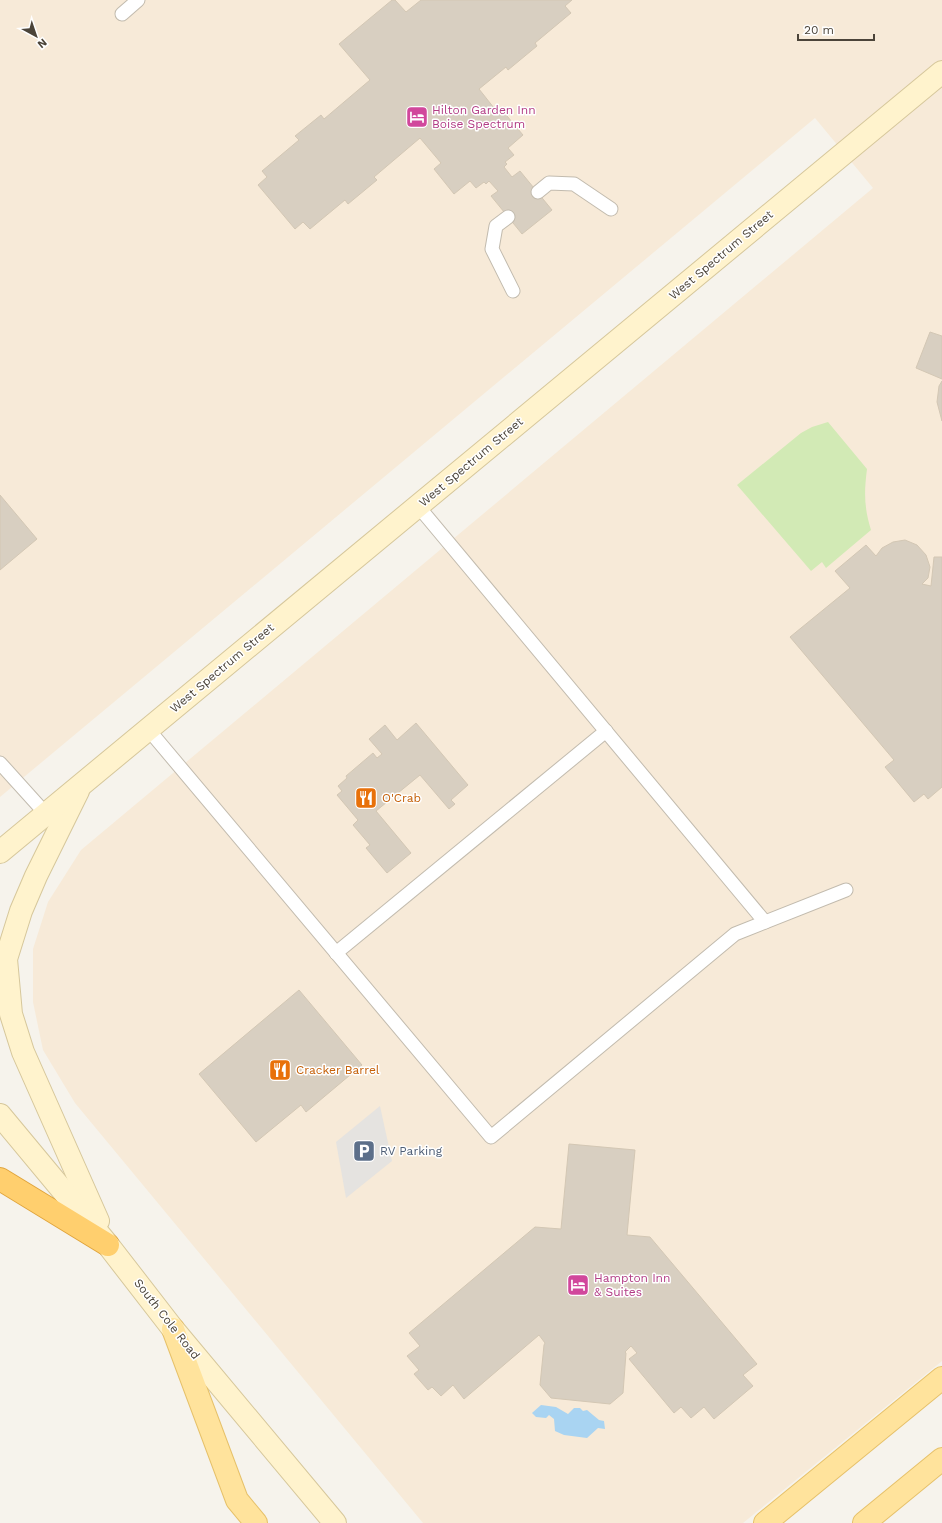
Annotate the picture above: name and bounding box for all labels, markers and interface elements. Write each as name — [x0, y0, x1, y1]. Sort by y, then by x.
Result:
north arrow — [16, 16, 56, 56]
scale bar — [798, 16, 874, 42]
text: 20 m — [804, 23, 834, 37]
text: N — [35, 36, 49, 51]
place label: Hilton Garden Inn Boise Spectrum — [432, 103, 536, 131]
hotel icon: Hilton Garden Inn Boise Spectrum — [404, 104, 430, 130]
street label: West Spectrum Street — [666, 207, 776, 303]
street label: West Spectrum Street — [416, 414, 526, 510]
street label: West Spectrum Street — [167, 620, 277, 716]
restaurant icon: O'Crab — [353, 785, 379, 811]
place label: O'Crab — [382, 791, 421, 805]
restaurant icon: Cracker Barrel — [267, 1057, 293, 1083]
place label: Cracker Barrel — [296, 1063, 380, 1077]
parking icon: RV Parking — [351, 1138, 377, 1164]
place label: RV Parking — [380, 1144, 443, 1158]
place label: Hampton Inn & Suites — [594, 1271, 670, 1299]
hotel icon: Hampton Inn & Suites — [565, 1272, 591, 1298]
street label: South Cole Road — [131, 1276, 203, 1362]

